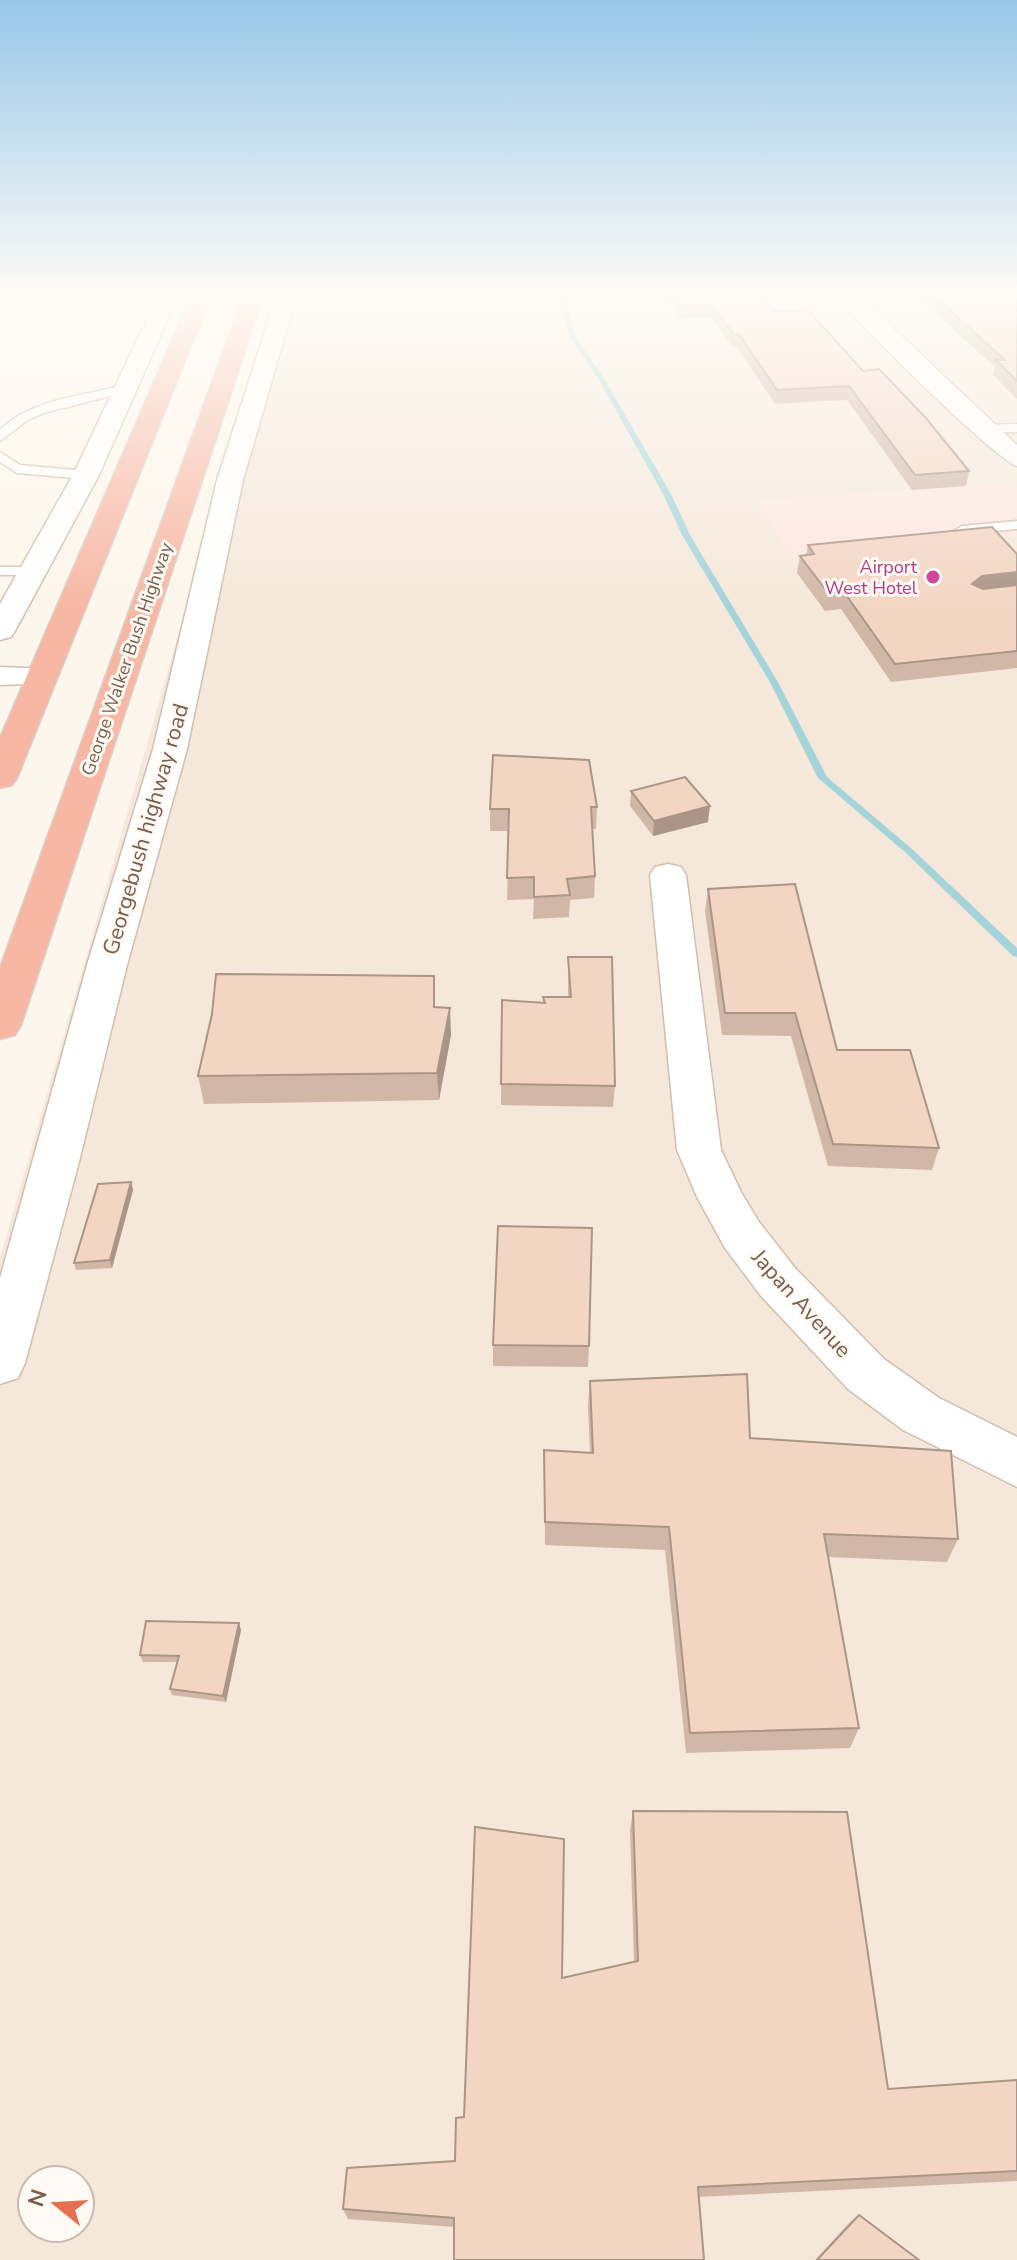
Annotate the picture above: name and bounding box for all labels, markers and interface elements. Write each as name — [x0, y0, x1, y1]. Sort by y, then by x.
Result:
street label: George Walker Bush Highway — [76, 539, 178, 779]
place label: Airport West Hotel — [824, 555, 918, 600]
marker: Airport West Hotel — [924, 568, 942, 586]
street label: Georgebush highway road — [96, 700, 196, 959]
street label: Japan Avenue — [744, 1242, 858, 1364]
north arrow — [16, 2164, 96, 2244]
text: N — [21, 2186, 55, 2211]

